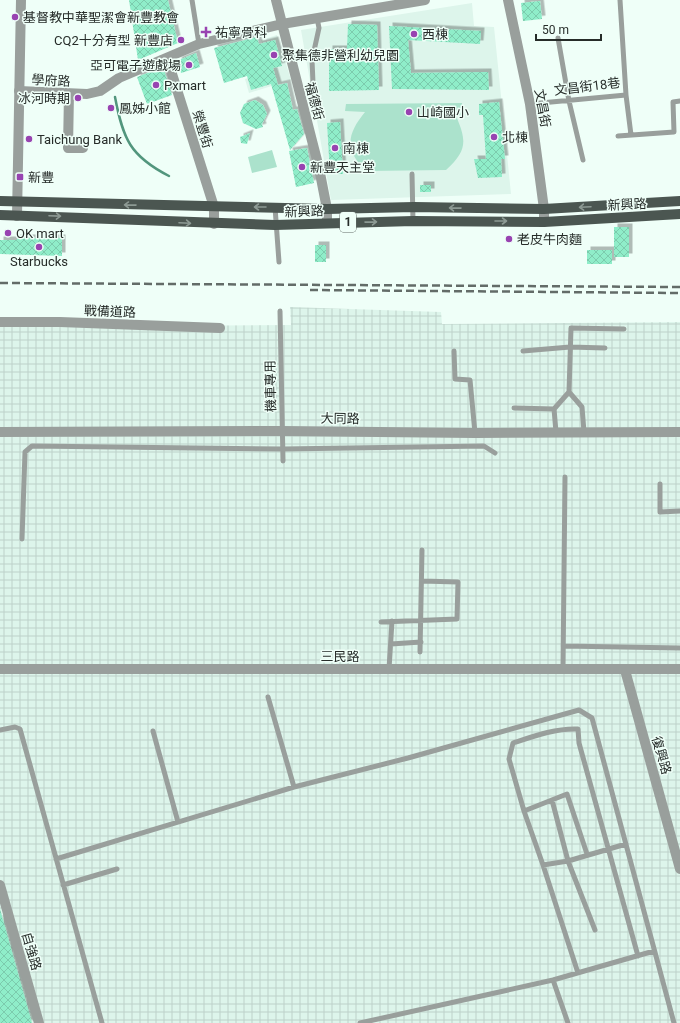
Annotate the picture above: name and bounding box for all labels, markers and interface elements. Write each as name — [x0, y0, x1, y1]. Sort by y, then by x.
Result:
place label: 基督教中華聖潔會新豐教會 — [23, 10, 179, 25]
marker: 基督教中華聖潔會新豐教會 — [10, 12, 20, 22]
scale bar — [536, 16, 601, 42]
text: 50 m — [542, 23, 569, 37]
place label: 祐寧骨科 — [215, 25, 267, 40]
marker: 祐寧骨科 — [200, 26, 212, 38]
place label: 西棟 — [422, 27, 448, 42]
marker: 西棟 — [409, 29, 419, 39]
place label: CQ2十分有型 新豐店 — [54, 33, 173, 48]
marker: CQ2十分有型 新豐店 — [176, 35, 186, 45]
place label: 聚集德非營利幼兒園 — [282, 48, 399, 63]
marker: 聚集德非營利幼兒園 — [269, 50, 279, 60]
place label: 亞可電子遊戲場 — [90, 58, 181, 73]
marker: 亞可電子遊戲場 — [184, 60, 194, 70]
street label: 學府路 — [31, 72, 71, 89]
street label: 文昌街18巷 — [553, 75, 621, 98]
place label: Pxmart — [164, 78, 206, 93]
marker: Pxmart — [151, 80, 161, 90]
street label: 福德街 — [302, 80, 327, 122]
street label: 文昌街 — [532, 88, 553, 129]
place label: 冰河時期 — [18, 91, 70, 106]
marker: 冰河時期 — [73, 93, 83, 103]
place label: 鳳姊小館 — [119, 101, 171, 116]
marker: 鳳姊小館 — [106, 103, 116, 113]
place label: 山崎國小 — [417, 105, 469, 120]
marker: 山崎國小 — [404, 107, 414, 117]
street label: 榮豐街 — [190, 108, 215, 150]
place label: 北棟 — [502, 130, 528, 145]
place label: Taichung Bank — [37, 132, 122, 147]
marker: 北棟 — [489, 132, 499, 142]
marker: Taichung Bank — [24, 134, 34, 144]
place label: 南棟 — [343, 141, 369, 156]
marker: 南棟 — [330, 143, 340, 153]
place label: 新豐天主堂 — [310, 160, 375, 175]
marker: 新豐天主堂 — [297, 162, 307, 172]
place label: 新豐 — [28, 170, 54, 185]
marker: 新豐 — [15, 172, 25, 182]
street label: 新興路 — [607, 196, 647, 213]
one-way arrow — [124, 201, 137, 209]
one-way arrow — [254, 203, 267, 211]
street label: 新興路 — [284, 203, 324, 220]
one-way arrow — [579, 203, 592, 210]
one-way arrow — [449, 204, 462, 212]
road number: 1 — [340, 212, 356, 232]
one-way arrow — [48, 213, 61, 220]
one-way arrow — [494, 217, 507, 225]
one-way arrow — [364, 218, 377, 226]
one-way arrow — [178, 219, 191, 226]
place label: OK mart — [16, 226, 64, 241]
marker: OK mart — [3, 228, 13, 238]
place label: 老皮牛肉麵 — [517, 232, 582, 247]
marker: 老皮牛肉麵 — [504, 234, 514, 244]
marker: Starbucks — [34, 242, 44, 252]
place label: Starbucks — [10, 254, 68, 269]
street label: 戰備道路 — [84, 303, 136, 320]
street label: 機車專用 — [263, 360, 278, 412]
street label: 大同路 — [320, 411, 360, 426]
street label: 三民路 — [320, 649, 360, 664]
street label: 復興路 — [649, 734, 674, 776]
street label: 自強路 — [19, 930, 44, 972]

